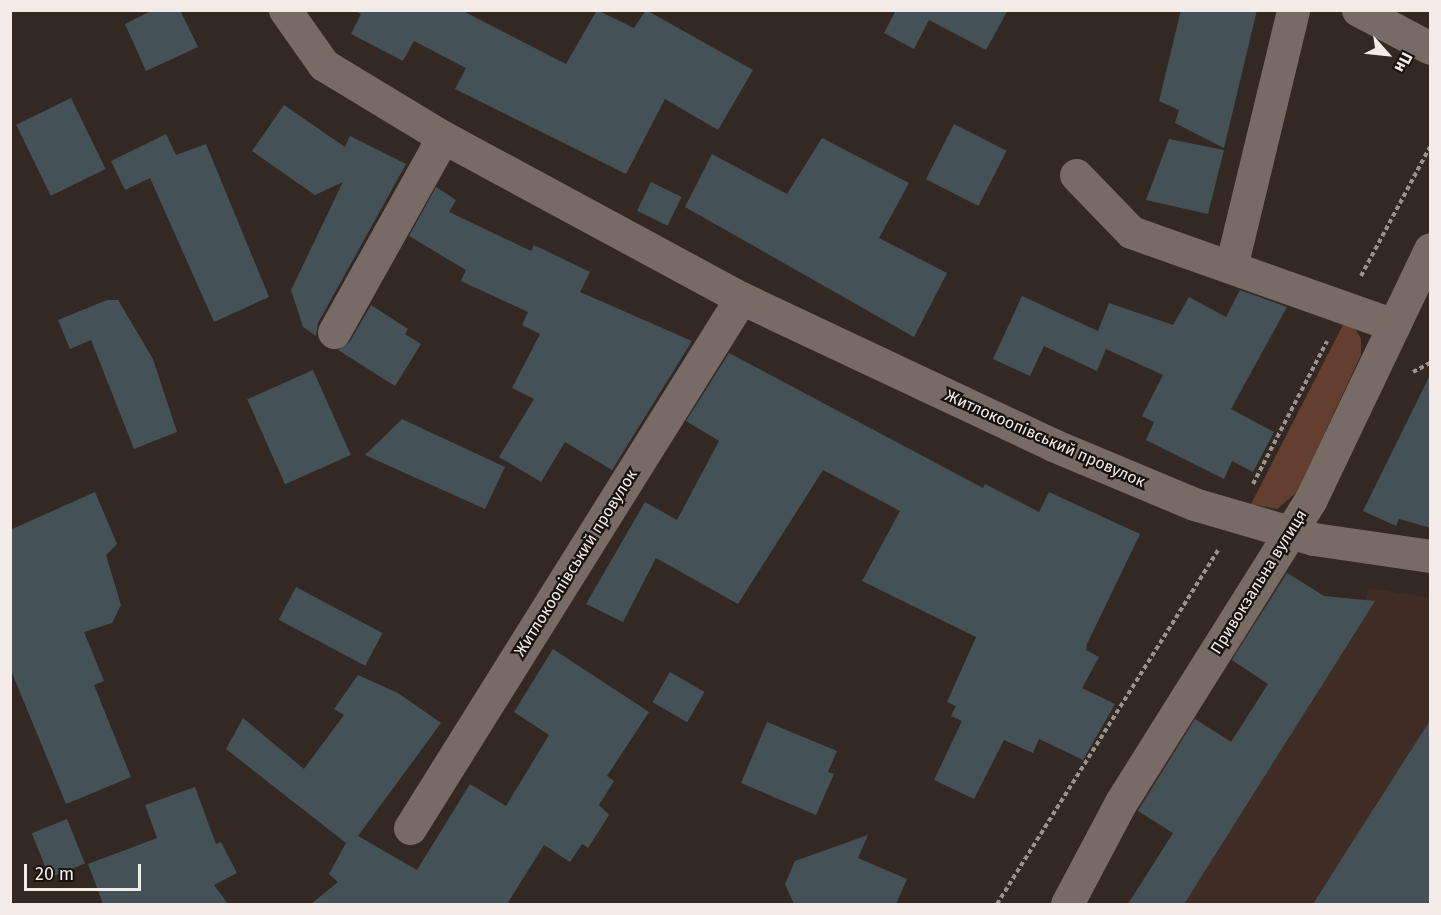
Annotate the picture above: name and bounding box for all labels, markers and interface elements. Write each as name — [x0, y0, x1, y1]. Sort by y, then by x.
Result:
north arrow — [1357, 24, 1417, 84]
text: Пн — [1390, 49, 1416, 76]
street label: Житлокоопівський провулок — [942, 386, 1148, 492]
street label: Житлокоопівський провулок — [510, 466, 642, 660]
street label: Привокзальна вулиця — [1207, 506, 1311, 658]
scale bar — [27, 852, 144, 890]
text: 20 m — [35, 863, 74, 885]

